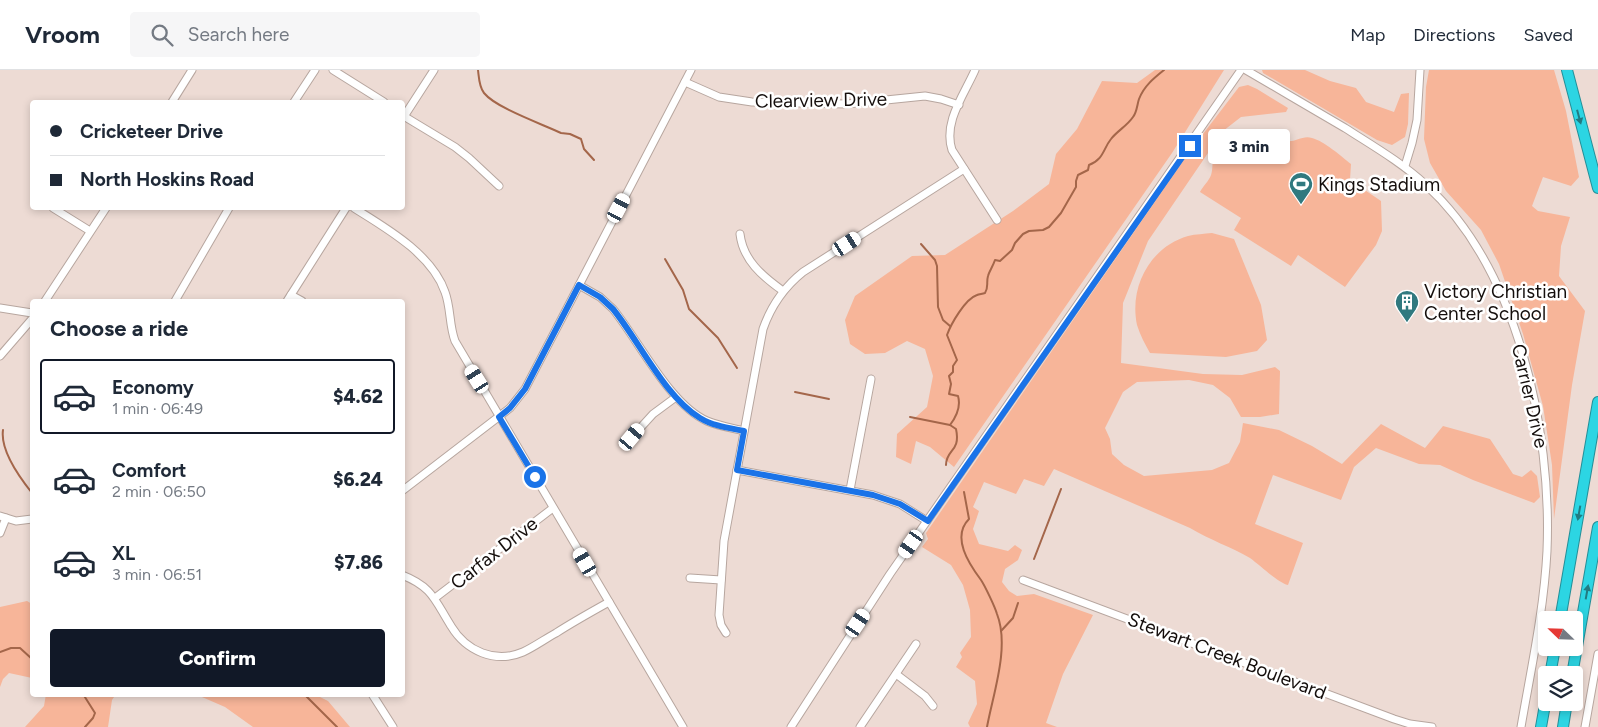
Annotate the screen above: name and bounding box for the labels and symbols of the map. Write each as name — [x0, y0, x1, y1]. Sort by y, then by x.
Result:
street label: Clearview Drive — [755, 87, 887, 113]
one-way arrow — [1576, 110, 1584, 125]
callout: 3 min — [1208, 128, 1290, 164]
route end — [1179, 135, 1201, 157]
sports icon: Kings Stadium — [1288, 171, 1314, 205]
place label: Kings Stadium — [1318, 173, 1440, 196]
car — [605, 191, 632, 225]
car — [830, 230, 863, 258]
place label: Victory Christian Center School — [1424, 280, 1567, 325]
building icon: Victory Christian Center School — [1394, 289, 1420, 323]
street label: Carrier Drive — [1507, 342, 1553, 450]
car — [462, 362, 491, 396]
car — [616, 421, 647, 453]
route start — [524, 466, 546, 488]
one-way arrow — [1574, 505, 1582, 521]
street label: Carfax Drive — [446, 512, 542, 594]
car — [896, 527, 925, 561]
car — [571, 545, 598, 579]
one-way arrow — [1583, 584, 1591, 600]
car — [843, 606, 872, 640]
street label: Stewart Creek Boulevard — [1124, 607, 1330, 705]
north arrow — [1538, 611, 1582, 656]

